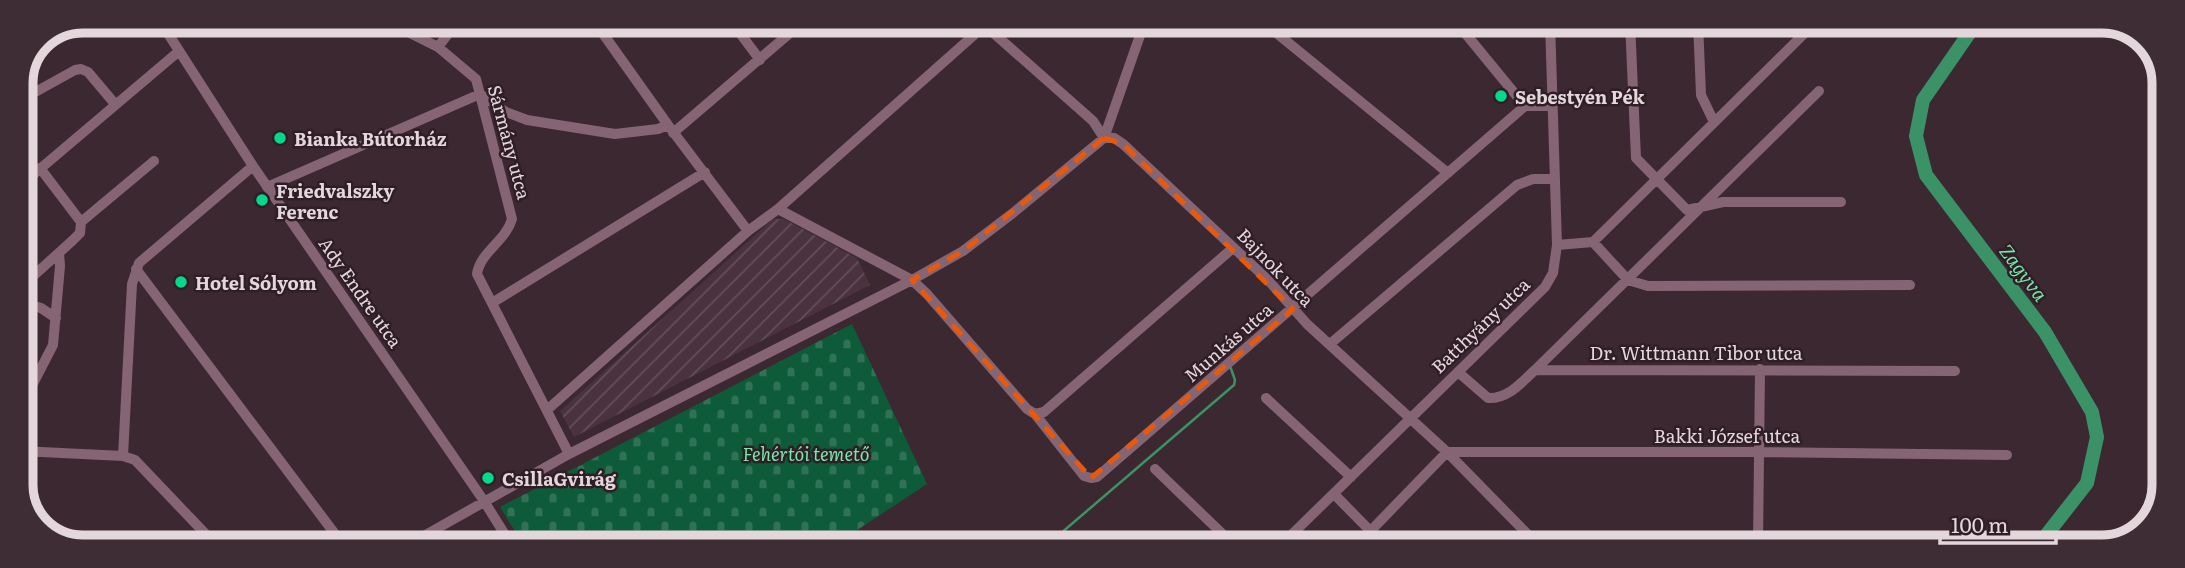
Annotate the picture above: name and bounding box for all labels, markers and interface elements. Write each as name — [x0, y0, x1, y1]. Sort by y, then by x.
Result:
street label: Sármány utca — [482, 82, 538, 202]
place label: Sebestyén Pék — [1515, 83, 1645, 110]
marker: Sebestyén Pék — [1493, 88, 1509, 104]
place label: Bianka Bútorház — [294, 125, 447, 152]
marker: Bianka Bútorház — [272, 130, 288, 146]
place label: Friedvalszky Ferenc — [276, 177, 394, 225]
marker: Friedvalszky Ferenc — [254, 192, 270, 208]
street label: Bajnok utca — [1231, 222, 1321, 313]
street label: Ady Endre utca — [313, 231, 409, 353]
water label: Zagyva — [1993, 237, 2055, 307]
place label: Hotel Sólyom — [195, 269, 317, 296]
street label: Batthyány utca — [1425, 271, 1536, 379]
marker: Hotel Sólyom — [173, 274, 189, 290]
street label: Munkás utca — [1178, 296, 1278, 388]
street label: Dr. Wittmann Tibor utca — [1589, 339, 1803, 366]
street label: Bakki József utca — [1654, 422, 1800, 449]
park label: Fehértói temető — [743, 440, 870, 467]
place label: CsillaGvirág — [502, 465, 617, 492]
marker: CsillaGvirág — [480, 470, 496, 486]
scale bar — [1940, 502, 2056, 546]
text: 100 m — [1951, 508, 2008, 539]

